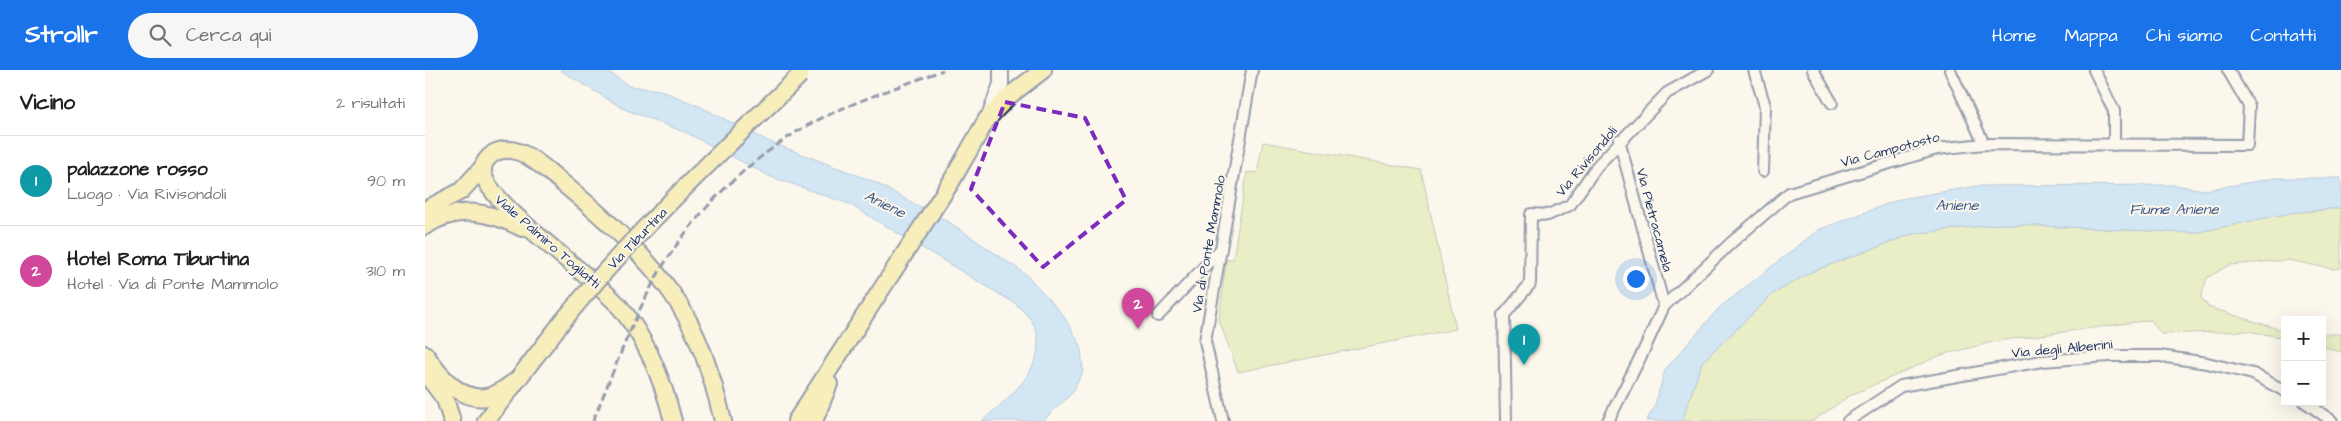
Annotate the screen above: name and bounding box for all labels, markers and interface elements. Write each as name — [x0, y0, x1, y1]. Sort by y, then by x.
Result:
search box — [128, 13, 478, 58]
text: Strollr — [25, 18, 98, 52]
icon: search — [146, 21, 174, 49]
text: Cerca qui — [186, 22, 271, 49]
text: Home — [1992, 23, 2037, 48]
text: Mappa — [2065, 23, 2118, 48]
text: Chi siamo — [2146, 23, 2222, 48]
text: Contatti — [2250, 23, 2316, 48]
text: Vicino — [20, 88, 75, 117]
text: 2 risultati — [336, 92, 405, 114]
street label: Via Rivisondoli — [1551, 122, 1622, 201]
street label: Via Campotosto — [1839, 127, 1942, 173]
text: palazzone rosso — [67, 156, 208, 183]
street label: Via Pietracamela — [1631, 166, 1677, 274]
text: 1 — [35, 170, 37, 192]
text: 90 m — [367, 170, 405, 192]
street label: Via di Ponte Mammolo — [1187, 174, 1231, 315]
text: Luogo · Via Rivisondoli — [67, 183, 226, 205]
water label: Aniene — [861, 186, 910, 224]
street label: Viale Palmiro Togliatti — [490, 190, 605, 293]
water label: Aniene — [1935, 195, 1979, 216]
water label: Fiume Aniene — [2129, 199, 2219, 220]
street label: Via Tiburtina — [603, 203, 672, 274]
text: Hotel Roma Tiburtina — [67, 246, 249, 273]
text: 2 — [31, 260, 41, 282]
text: 310 m — [366, 260, 405, 282]
your location — [1623, 266, 1649, 292]
text: Hotel · Via di Ponte Mammolo — [67, 273, 278, 295]
pin: 2 — [1122, 288, 1154, 329]
map controls — [2281, 316, 2326, 406]
button: + — [2281, 316, 2326, 361]
pin: 1 — [1508, 324, 1540, 365]
street label: Via degli Alberini — [2011, 335, 2113, 363]
button: − — [2281, 361, 2326, 406]

